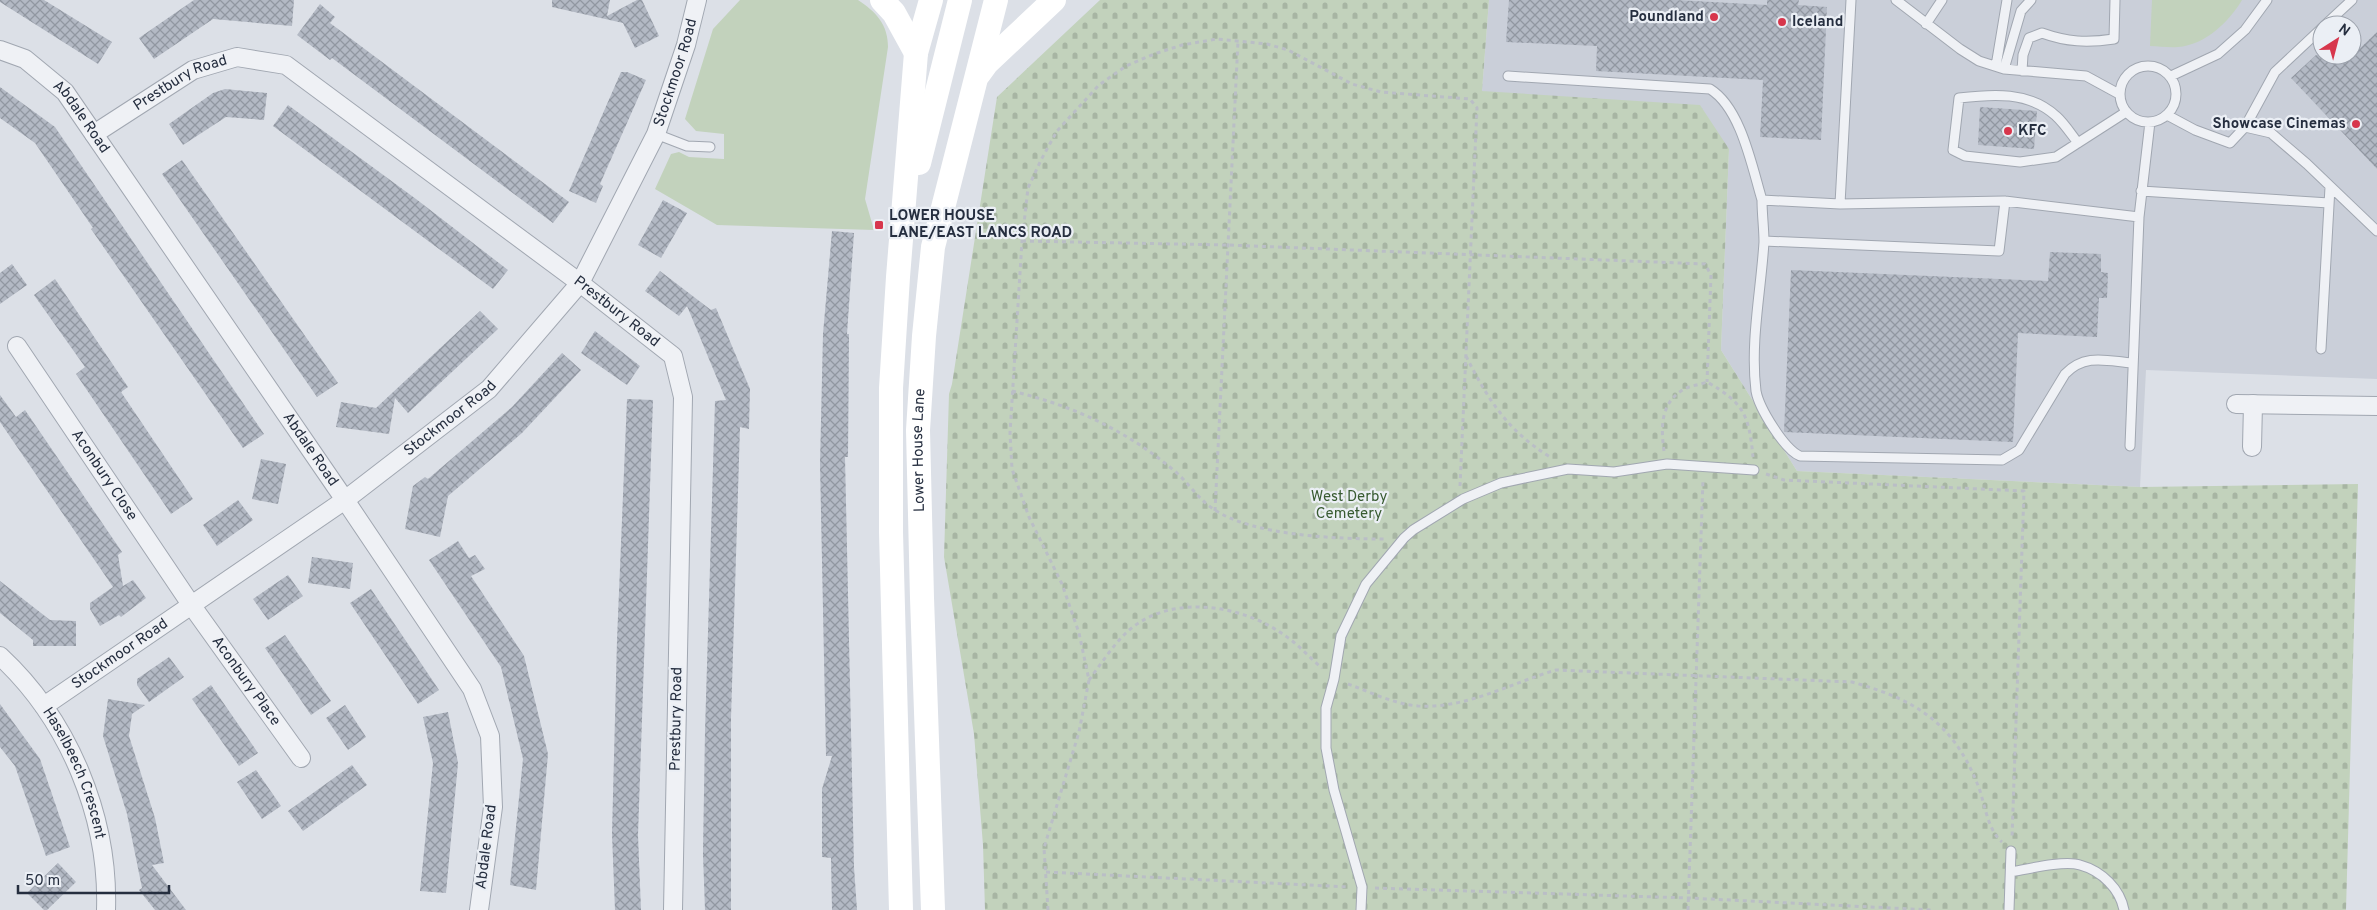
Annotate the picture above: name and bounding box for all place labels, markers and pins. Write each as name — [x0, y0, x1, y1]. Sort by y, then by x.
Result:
place label: Poundland — [1629, 8, 1704, 27]
marker: Poundland — [1708, 11, 1720, 23]
place label: Iceland — [1792, 13, 1843, 32]
marker: Iceland — [1776, 16, 1788, 28]
place label: Showcase Cinemas — [2213, 115, 2346, 134]
marker: Showcase Cinemas — [2350, 118, 2362, 130]
place label: KFC — [2018, 122, 2047, 141]
marker: KFC — [2002, 125, 2014, 137]
place label: LOWER HOUSE LANE/EAST LANCS ROAD — [889, 207, 1072, 243]
marker: LOWER HOUSE LANE/EAST LANCS ROAD — [873, 219, 885, 231]

